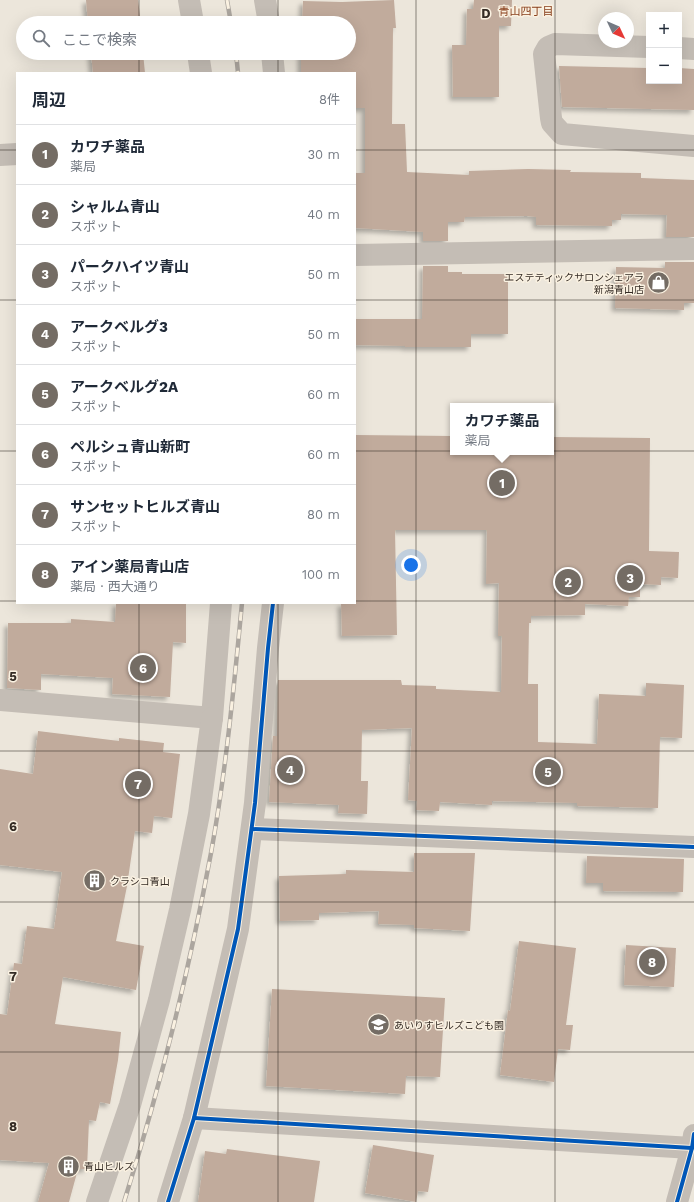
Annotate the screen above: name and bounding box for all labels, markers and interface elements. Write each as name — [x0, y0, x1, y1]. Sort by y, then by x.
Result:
district label: 青山四丁目 — [499, 5, 554, 18]
text: D — [481, 6, 491, 21]
north arrow — [598, 12, 634, 48]
map controls — [646, 12, 682, 84]
button: + — [646, 12, 682, 48]
search box — [16, 16, 356, 60]
icon: search — [30, 27, 52, 49]
text: ここで検索 — [62, 31, 137, 49]
button: − — [646, 48, 682, 84]
text: 周辺 — [32, 90, 66, 110]
text: 8件 — [319, 92, 340, 107]
text: カワチ薬品 — [70, 138, 145, 156]
text: 1 — [42, 147, 48, 162]
text: 30 m — [308, 147, 340, 162]
text: 薬局 — [70, 159, 96, 174]
text: シャルム青山 — [70, 198, 160, 216]
text: 2 — [41, 207, 49, 222]
text: 40 m — [307, 207, 340, 222]
text: スポット — [70, 219, 122, 234]
text: パークハイツ青山 — [70, 258, 189, 276]
text: 3 — [41, 267, 49, 282]
text: 50 m — [308, 267, 340, 282]
shop icon: エステティックサロンシェアラ 新潟青山店 — [646, 270, 672, 296]
place label: エステティックサロンシェアラ 新潟青山店 — [505, 272, 644, 295]
text: スポット — [70, 279, 122, 294]
text: アークベルグ3 — [70, 318, 168, 336]
text: 4 — [41, 327, 49, 342]
text: 50 m — [308, 327, 340, 342]
text: スポット — [70, 339, 122, 354]
text: アークベルグ2A — [70, 378, 178, 396]
text: 5 — [41, 387, 49, 402]
text: 60 m — [307, 387, 340, 402]
text: スポット — [70, 399, 122, 414]
popup — [450, 403, 554, 455]
text: カワチ薬品 — [464, 412, 540, 430]
text: 薬局 — [464, 433, 491, 448]
text: ペルシュ青山新町 — [70, 438, 190, 456]
text: 6 — [41, 447, 49, 462]
text: 60 m — [307, 447, 340, 462]
text: スポット — [70, 459, 122, 474]
pin: 1 — [489, 468, 515, 498]
text: サンセットヒルズ青山 — [70, 498, 220, 516]
text: 7 — [41, 507, 49, 522]
text: 80 m — [307, 507, 340, 522]
text: スポット — [70, 519, 122, 534]
your location — [401, 555, 421, 575]
text: アイン薬局青山店 — [70, 558, 189, 576]
pin: 3 — [617, 563, 643, 593]
text: 8 — [41, 567, 49, 582]
text: 100 m — [302, 567, 340, 582]
pin: 2 — [555, 567, 581, 597]
text: 薬局 · 西大通り — [70, 579, 160, 594]
pin: 6 — [130, 653, 156, 683]
text: 5 — [9, 669, 17, 684]
pin: 4 — [277, 755, 303, 785]
pin: 5 — [535, 757, 561, 787]
pin: 7 — [125, 769, 151, 799]
text: 6 — [9, 819, 17, 834]
building icon: クラシコ青山 — [81, 868, 107, 894]
place label: クラシコ青山 — [110, 876, 170, 887]
pin: 8 — [639, 947, 665, 977]
text: 7 — [9, 969, 17, 984]
school or university icon: あいりすヒルズこども園 — [365, 1012, 391, 1038]
place label: あいりすヒルズこども園 — [394, 1020, 504, 1031]
text: 8 — [9, 1119, 17, 1134]
building icon: 青山ヒルズ — [55, 1153, 81, 1179]
place label: 青山ヒルズ — [84, 1161, 134, 1172]

